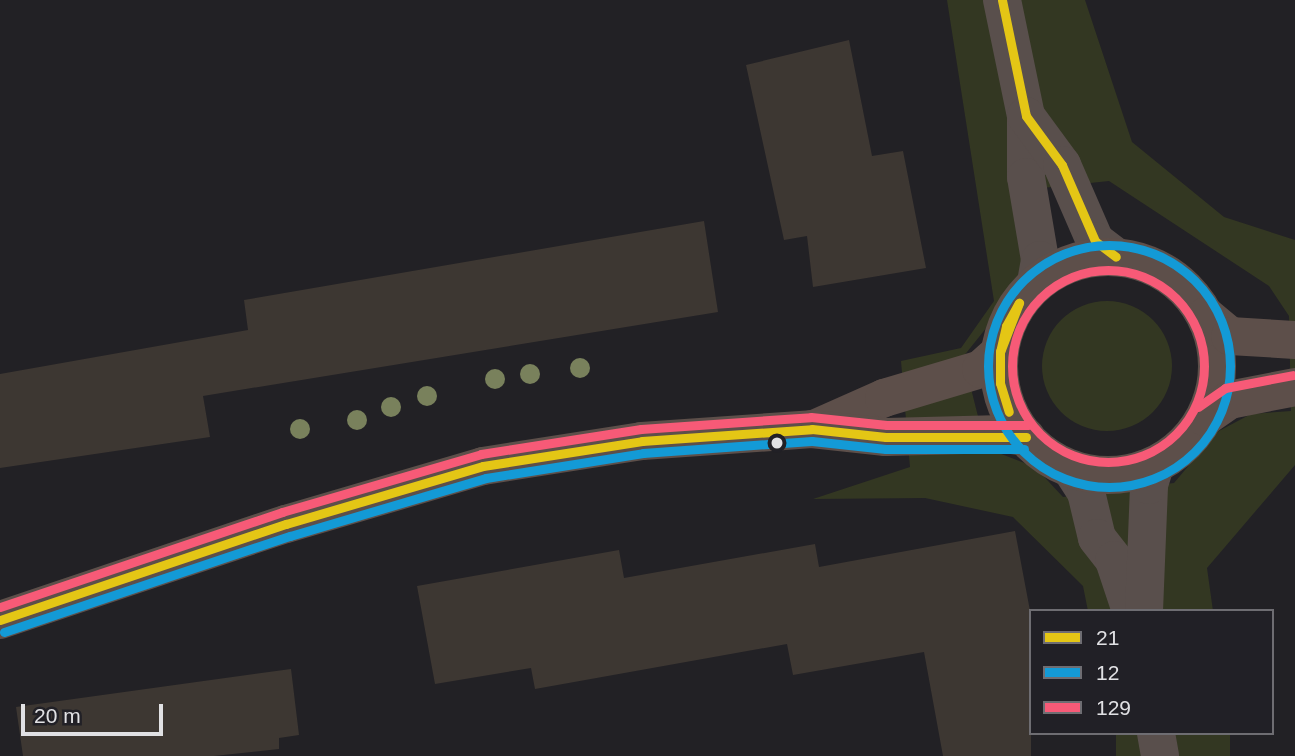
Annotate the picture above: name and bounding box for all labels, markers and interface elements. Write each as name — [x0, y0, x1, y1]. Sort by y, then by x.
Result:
unlabelled marker — [770, 436, 784, 450]
legend — [1029, 609, 1274, 735]
text: 21 — [1096, 626, 1119, 649]
text: 12 — [1096, 661, 1119, 684]
scale bar — [24, 690, 166, 734]
text: 129 — [1096, 696, 1131, 719]
text: 20 m — [34, 704, 81, 727]

